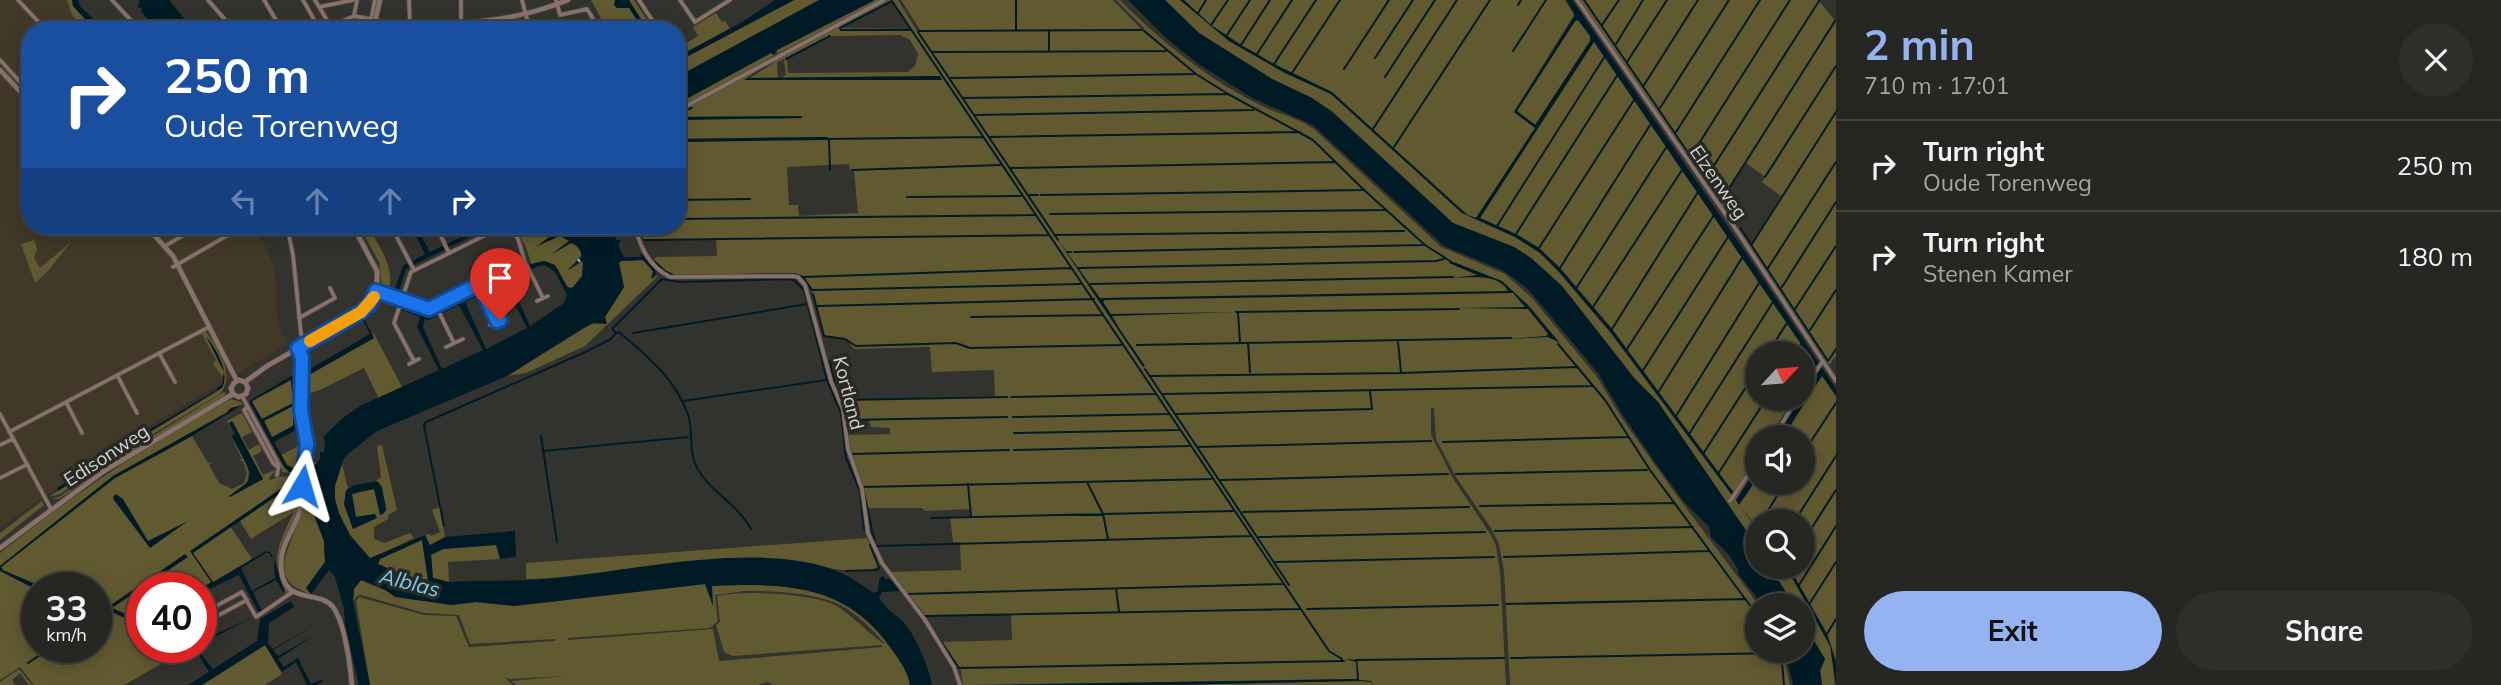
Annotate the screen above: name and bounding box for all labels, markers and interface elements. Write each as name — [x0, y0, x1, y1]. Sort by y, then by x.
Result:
text: 2 min — [1864, 18, 1975, 71]
button: close — [2399, 23, 2473, 97]
text: 250 m — [164, 44, 310, 105]
icon: right — [49, 49, 140, 140]
text: 710 m · 17:01 — [1864, 71, 2009, 100]
text: Oude Torenweg — [164, 105, 399, 145]
text: Turn right — [1923, 135, 2044, 168]
street label: Elzenweg — [1685, 140, 1753, 224]
icon: right — [1864, 147, 1902, 185]
text: 250 m — [2397, 149, 2473, 182]
text: Oude Torenweg — [1923, 168, 2092, 197]
icon: left — [225, 182, 263, 220]
icon: ahead — [298, 182, 336, 220]
icon: ahead — [371, 182, 409, 220]
icon: right — [444, 182, 482, 220]
text: Turn right — [1923, 226, 2044, 259]
icon: right — [1864, 238, 1902, 276]
text: 180 m — [2397, 240, 2473, 273]
pin — [470, 248, 530, 320]
icon: arrive — [481, 259, 519, 297]
text: Stenen Kamer — [1923, 259, 2073, 288]
north arrow — [1745, 341, 1815, 411]
map controls — [1745, 341, 1815, 663]
street label: Kortland — [828, 354, 870, 432]
street label: Edisonweg — [59, 419, 153, 491]
button: sound — [1745, 425, 1815, 495]
position arrow — [265, 449, 339, 523]
button: search — [1745, 509, 1815, 579]
water label: Alblas — [376, 562, 443, 602]
speed limit sign: 40 — [126, 572, 217, 663]
text: 33 — [45, 586, 88, 630]
button: Exit — [1864, 591, 2162, 671]
button: Share — [2176, 591, 2473, 671]
button: layers — [1745, 593, 1815, 663]
text: km/h — [46, 623, 87, 646]

